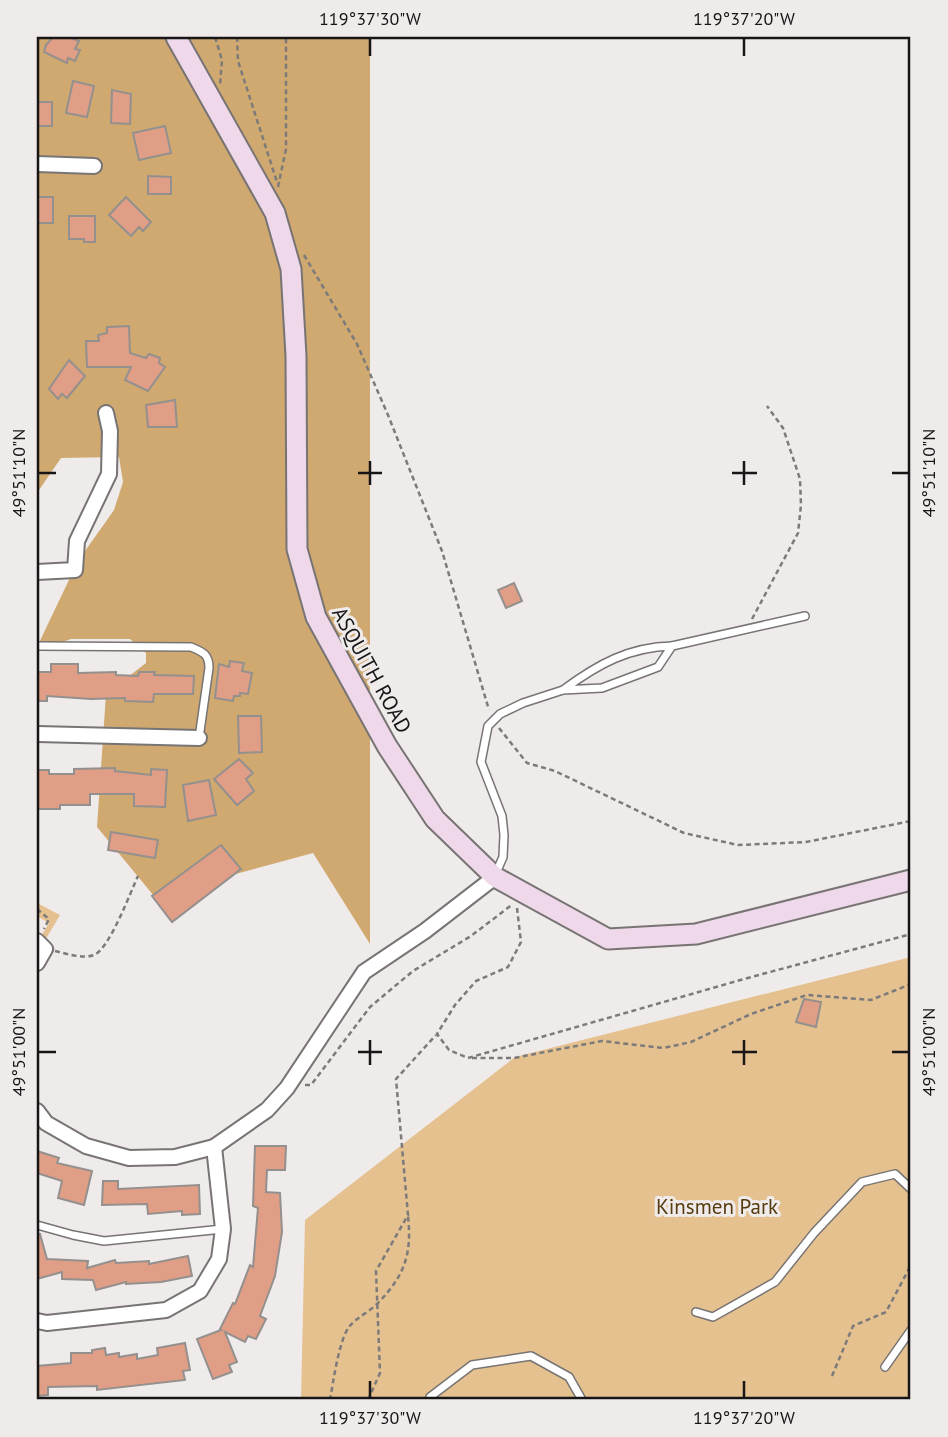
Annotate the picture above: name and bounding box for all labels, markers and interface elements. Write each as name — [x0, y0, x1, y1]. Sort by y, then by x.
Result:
text: 119°37'30"W — [319, 7, 421, 30]
text: 119°37'20"W — [693, 7, 795, 30]
text: 49°51'10"N — [7, 429, 30, 517]
text: 49°51'10"N — [917, 429, 940, 517]
street label: ASQUITH ROAD — [326, 602, 418, 738]
text: 49°51'00"N — [7, 1008, 30, 1096]
text: 49°51'00"N — [917, 1008, 940, 1096]
park label: Kinsmen Park — [656, 1193, 778, 1220]
text: 119°37'30"W — [319, 1406, 421, 1429]
text: 119°37'20"W — [693, 1406, 795, 1429]

